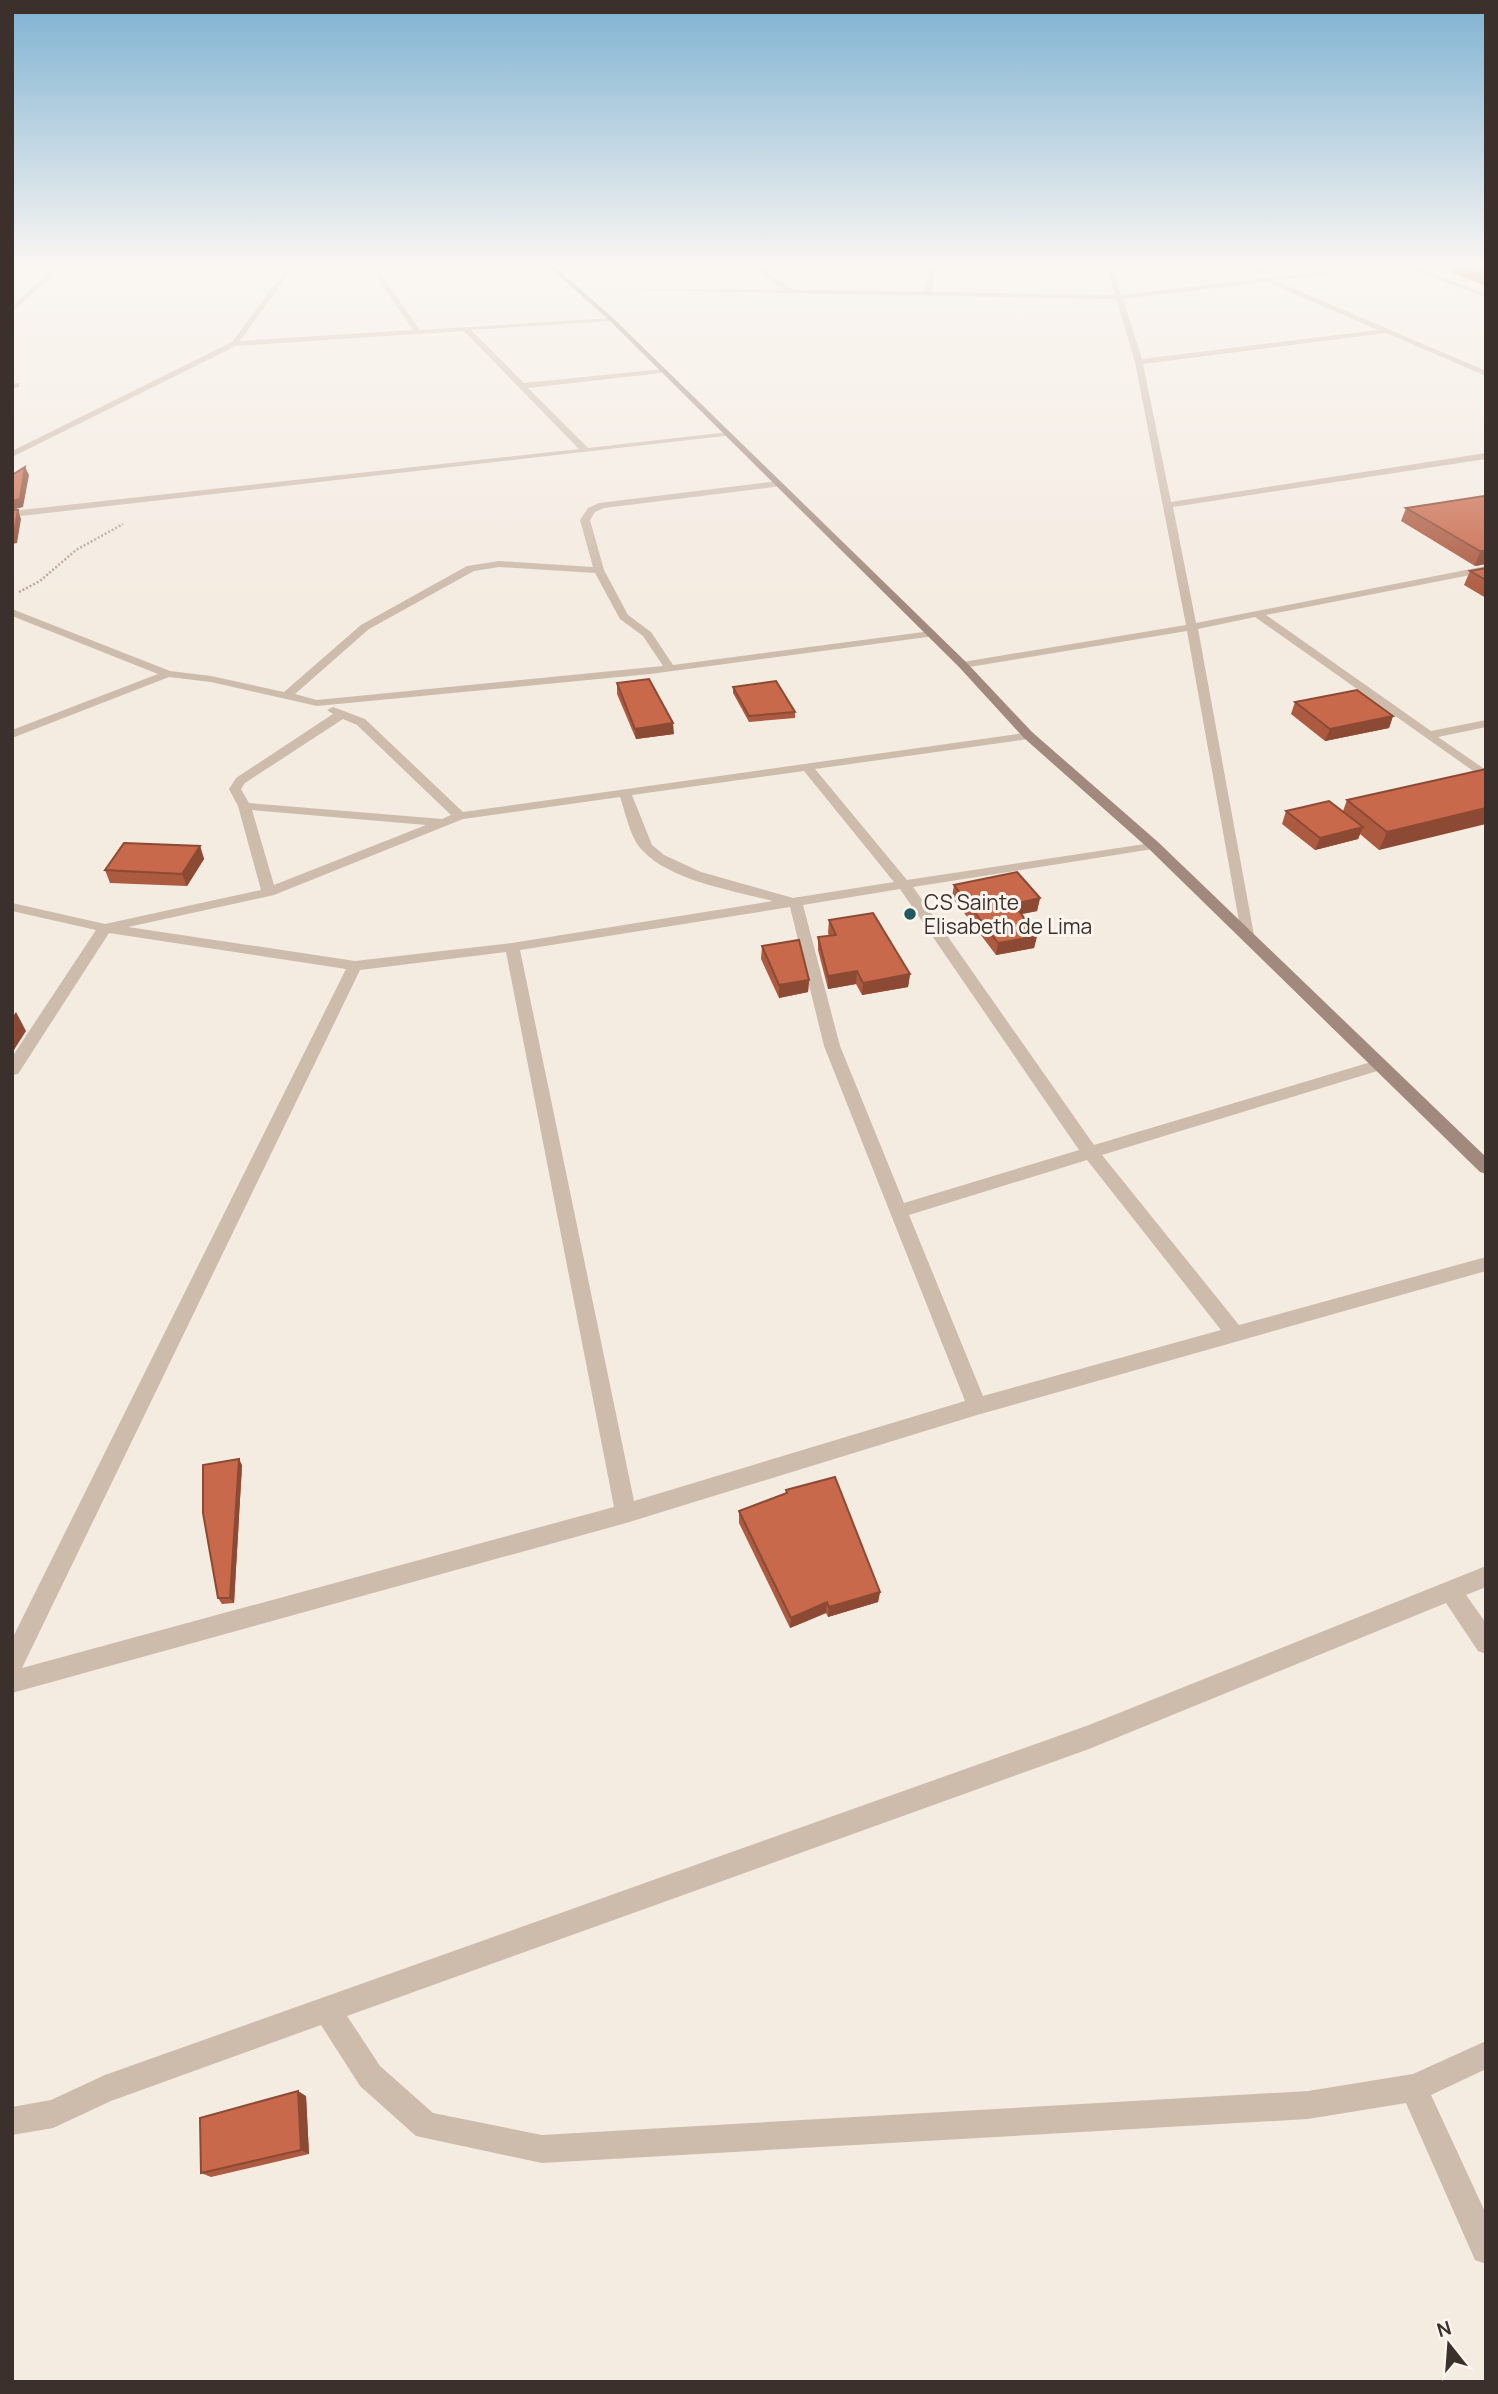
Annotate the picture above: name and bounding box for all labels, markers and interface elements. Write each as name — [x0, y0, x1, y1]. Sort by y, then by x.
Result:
place label: CS Sainte Elisabeth de Lima — [924, 888, 1092, 940]
marker: CS Sainte Elisabeth de Lima — [902, 906, 918, 922]
north arrow — [1414, 2310, 1484, 2380]
text: N — [1434, 2314, 1454, 2343]

